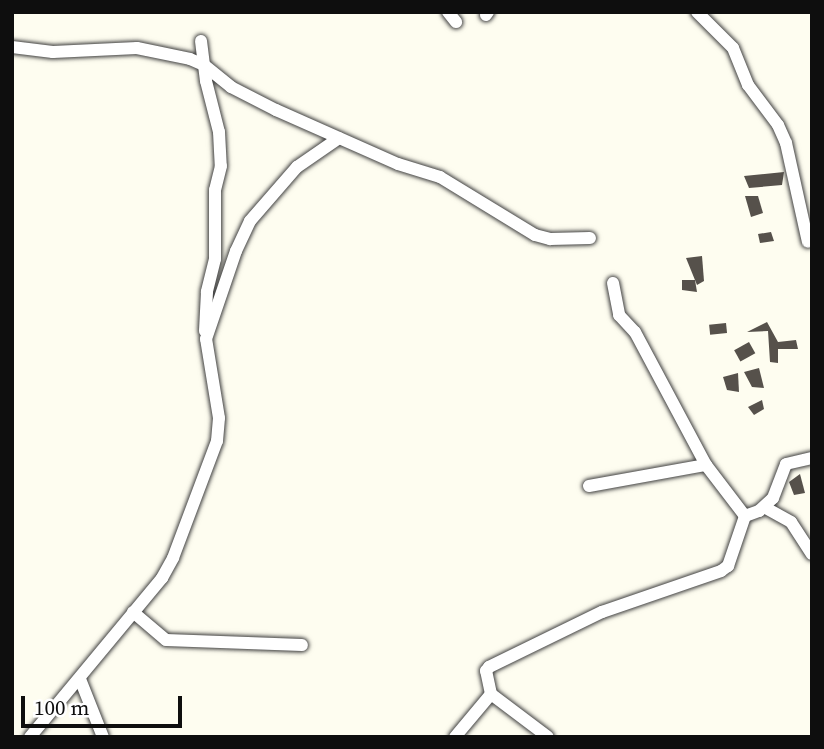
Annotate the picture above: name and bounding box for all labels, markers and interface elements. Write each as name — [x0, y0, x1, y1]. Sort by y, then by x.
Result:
scale bar — [24, 682, 186, 726]
text: 100 m — [34, 693, 89, 722]

